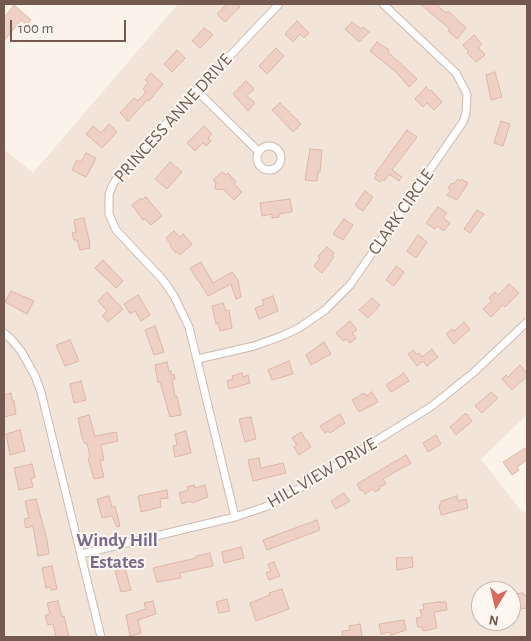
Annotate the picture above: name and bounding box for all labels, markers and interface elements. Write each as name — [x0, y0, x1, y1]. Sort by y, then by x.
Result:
scale bar — [12, 10, 129, 42]
text: 100 m — [18, 21, 53, 36]
street label: PRINCESS ANNE DRIVE — [110, 49, 236, 187]
street label: CLARK CIRCLE — [364, 165, 438, 259]
street label: HILL VIEW DRIVE — [263, 433, 381, 513]
district label: Windy Hill Estates — [76, 529, 158, 573]
north arrow — [471, 581, 521, 631]
text: N — [488, 612, 500, 628]

